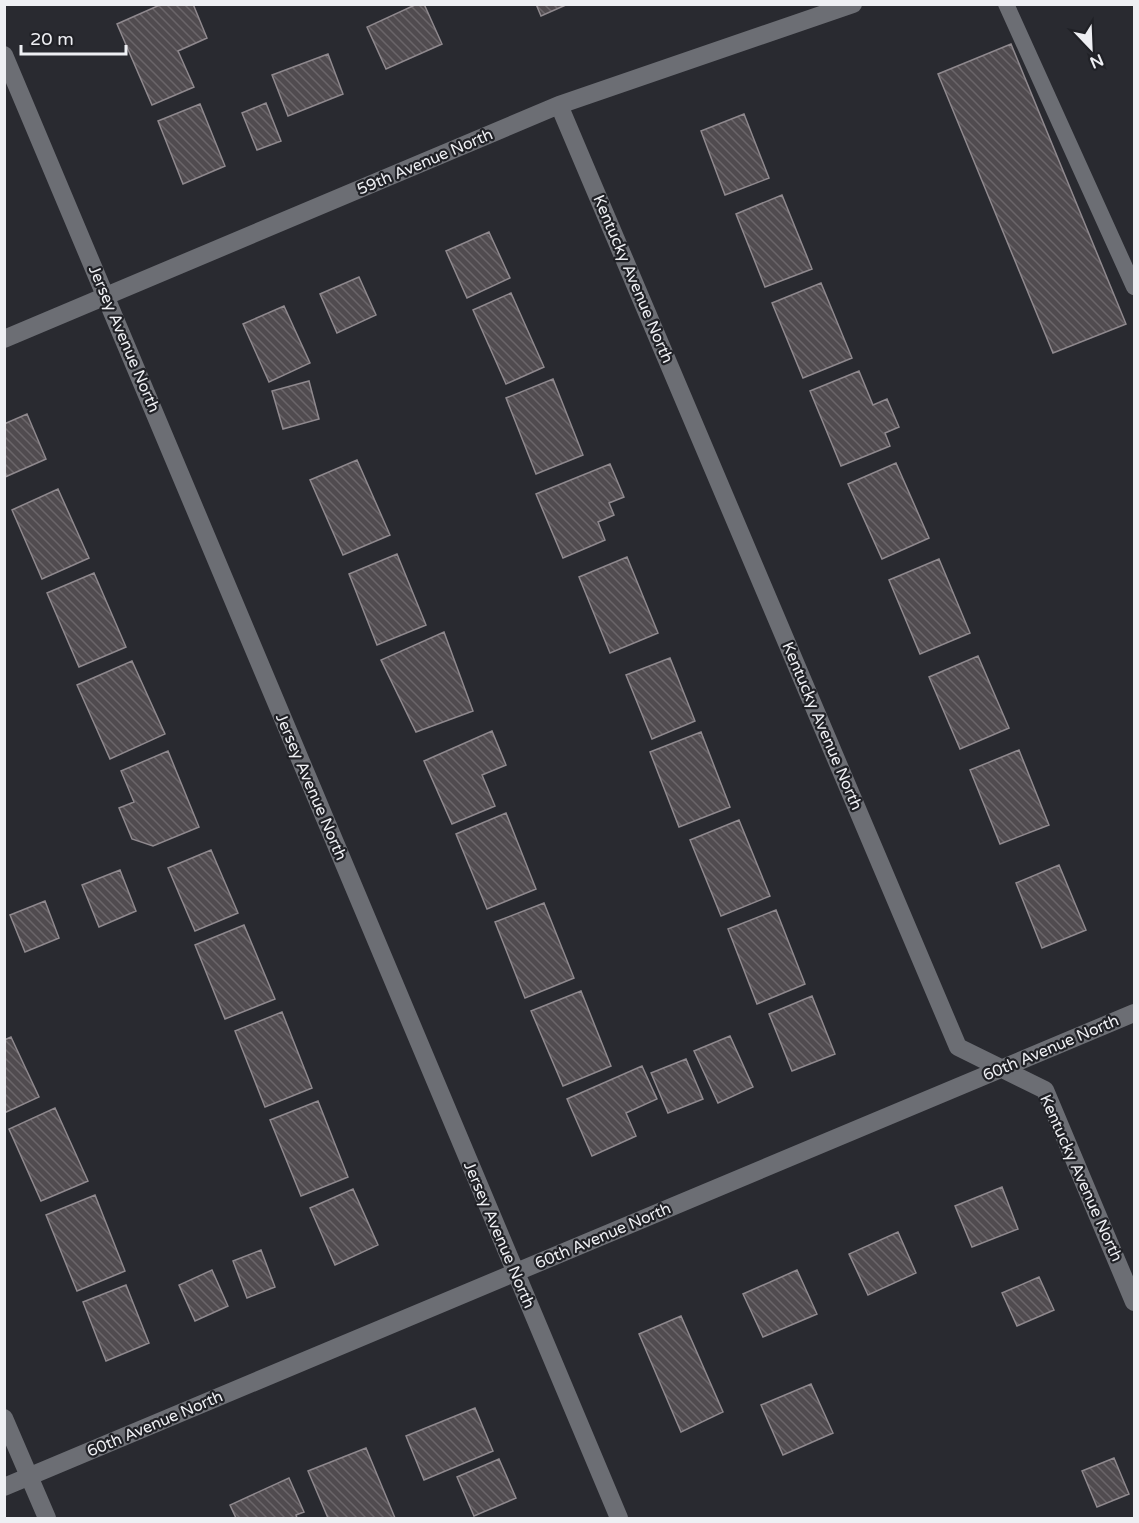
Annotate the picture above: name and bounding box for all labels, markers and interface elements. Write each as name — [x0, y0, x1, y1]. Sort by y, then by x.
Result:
scale bar — [21, 18, 126, 56]
north arrow — [1061, 18, 1121, 78]
text: 20 m — [30, 28, 74, 50]
text: N — [1087, 49, 1106, 73]
street label: 59th Avenue North — [354, 124, 496, 200]
street label: Kentucky Avenue North — [588, 192, 678, 366]
street label: Jersey Avenue North — [84, 262, 164, 416]
street label: Kentucky Avenue North — [777, 639, 867, 813]
street label: Jersey Avenue North — [271, 710, 351, 864]
street label: 60th Avenue North — [980, 1010, 1122, 1086]
street label: Kentucky Avenue North — [1035, 1091, 1127, 1265]
street label: Jersey Avenue North — [459, 1158, 539, 1312]
street label: 60th Avenue North — [532, 1198, 674, 1274]
street label: 60th Avenue North — [84, 1386, 226, 1462]

